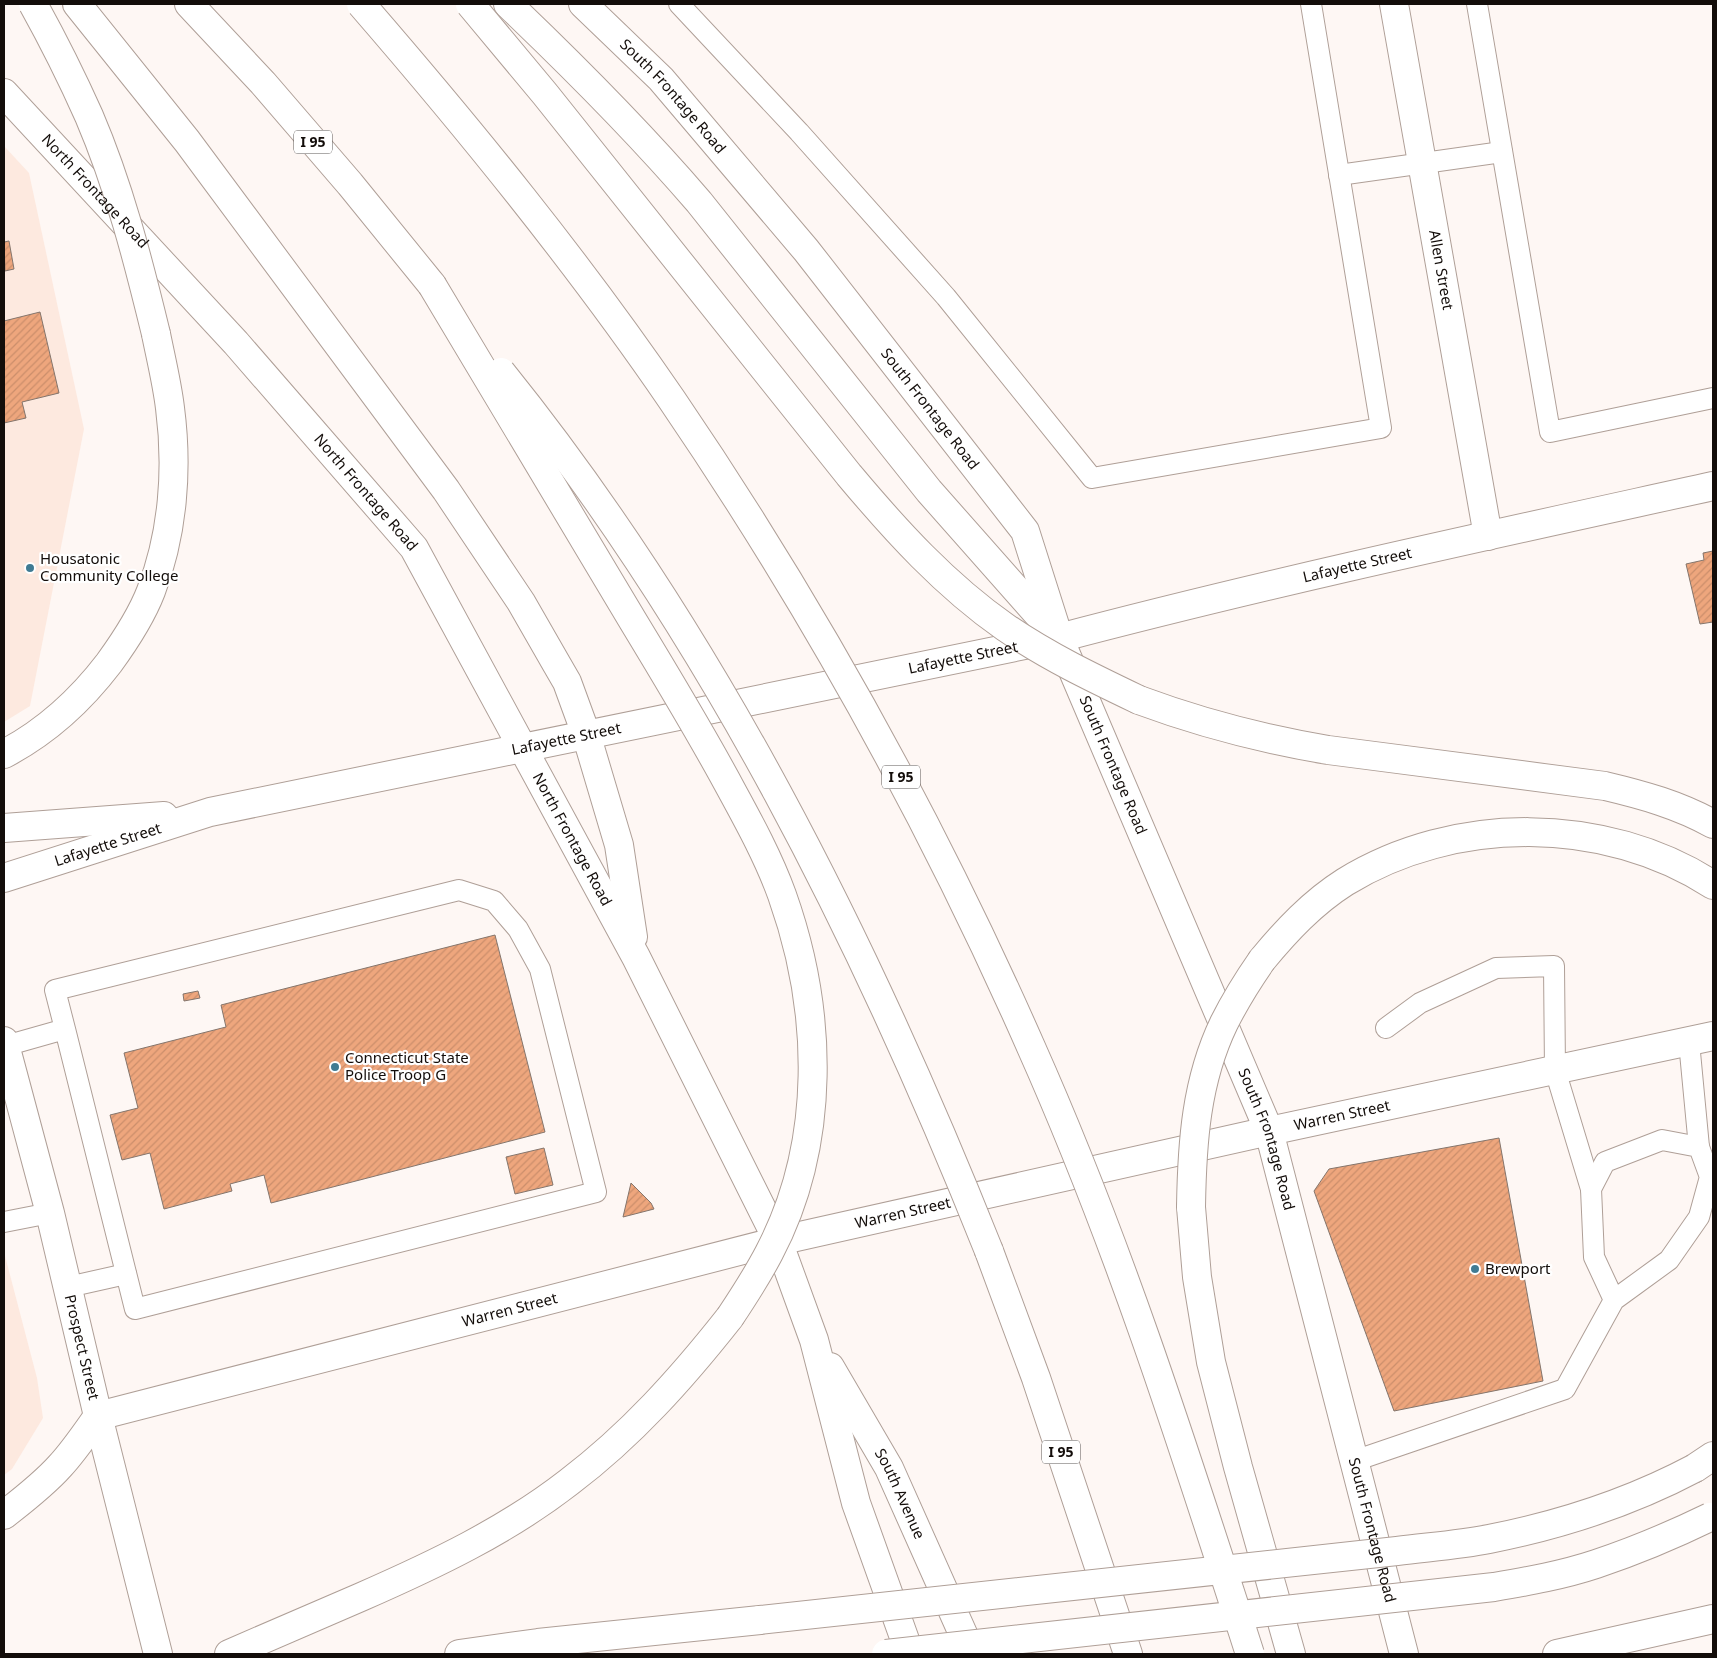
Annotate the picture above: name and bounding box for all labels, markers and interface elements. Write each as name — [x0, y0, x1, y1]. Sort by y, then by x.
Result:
street label: South Frontage Road — [616, 34, 731, 157]
street label: North Frontage Road — [38, 129, 154, 252]
road number: I 95 — [294, 130, 332, 154]
street label: Allen Street — [1425, 228, 1459, 312]
street label: South Frontage Road — [877, 344, 984, 473]
street label: North Frontage Road — [310, 429, 423, 555]
street label: Lafayette Street — [1301, 542, 1414, 586]
place label: Housatonic Community College — [40, 548, 178, 585]
marker: Housatonic Community College — [24, 562, 36, 574]
street label: Lafayette Street — [906, 636, 1020, 678]
street label: South Frontage Road — [1076, 692, 1152, 837]
street label: Lafayette Street — [510, 717, 623, 759]
road number: I 95 — [882, 766, 920, 789]
street label: North Frontage Road — [529, 769, 617, 909]
street label: Lafayette Street — [52, 817, 164, 870]
place label: Connecticut State Police Troop G — [345, 1047, 469, 1084]
marker: Connecticut State Police Troop G — [329, 1061, 341, 1073]
street label: South Frontage Road — [1234, 1065, 1300, 1212]
street label: Warren Street — [1292, 1094, 1392, 1134]
street label: Warren Street — [853, 1192, 953, 1233]
place label: Brewport — [1485, 1258, 1551, 1278]
marker: Brewport — [1469, 1263, 1481, 1275]
street label: Warren Street — [459, 1287, 560, 1331]
street label: Prospect Street — [61, 1292, 105, 1402]
road number: I 95 — [1042, 1440, 1080, 1464]
street label: South Avenue — [871, 1444, 930, 1542]
street label: South Frontage Road — [1345, 1455, 1401, 1604]

